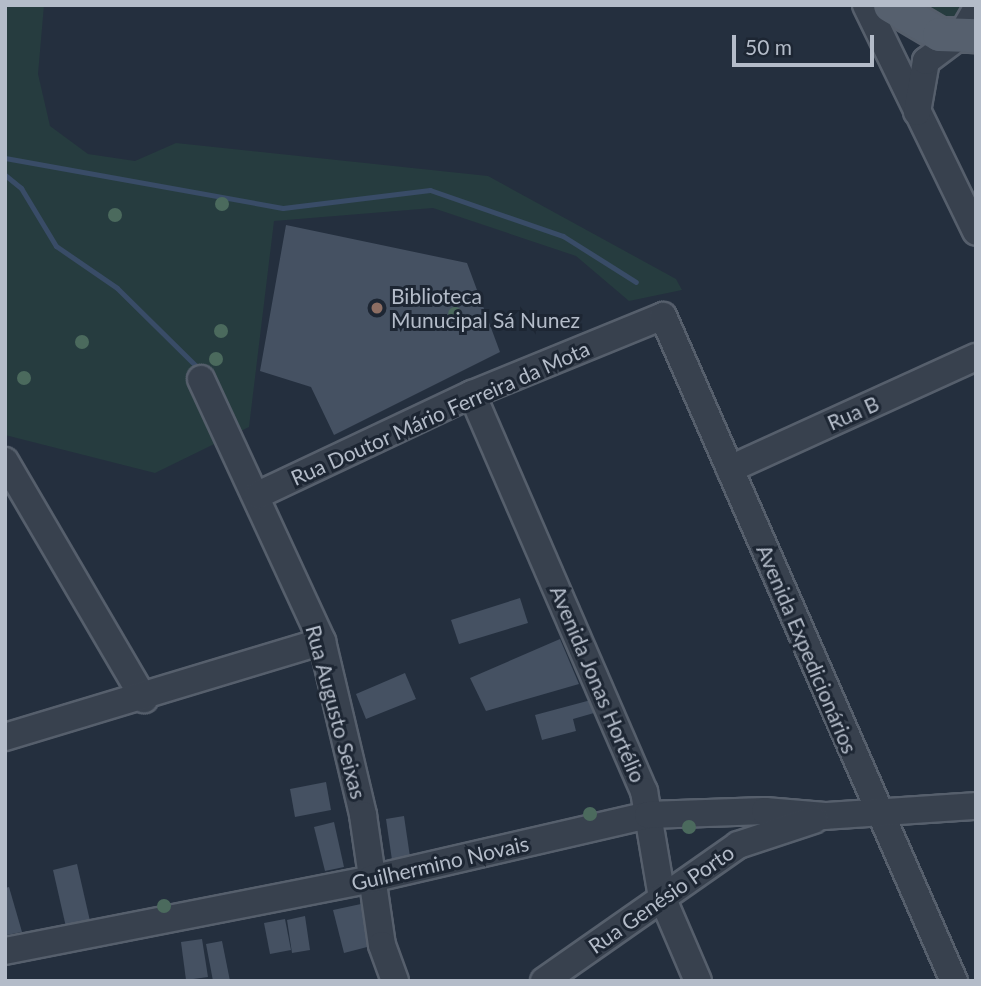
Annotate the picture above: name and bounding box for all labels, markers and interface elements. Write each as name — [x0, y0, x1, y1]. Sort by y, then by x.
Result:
scale bar — [736, 21, 878, 65]
text: 50 m — [745, 34, 792, 59]
place label: Biblioteca Munucipal Sá Nunez — [391, 283, 580, 333]
marker: Biblioteca Munucipal Sá Nunez — [369, 300, 385, 316]
street label: Rua Doutor Mário Ferreira da Mota — [287, 336, 593, 490]
street label: Rua B — [823, 391, 883, 435]
street label: Avenida Expedicionários — [752, 541, 862, 757]
street label: Avenida Jonas Hortélio — [545, 581, 651, 787]
street label: Rua Augusto Seixas — [301, 622, 371, 802]
street label: Guilhermino Novais — [349, 830, 531, 896]
street label: Rua Genésio Porto — [583, 839, 739, 959]

